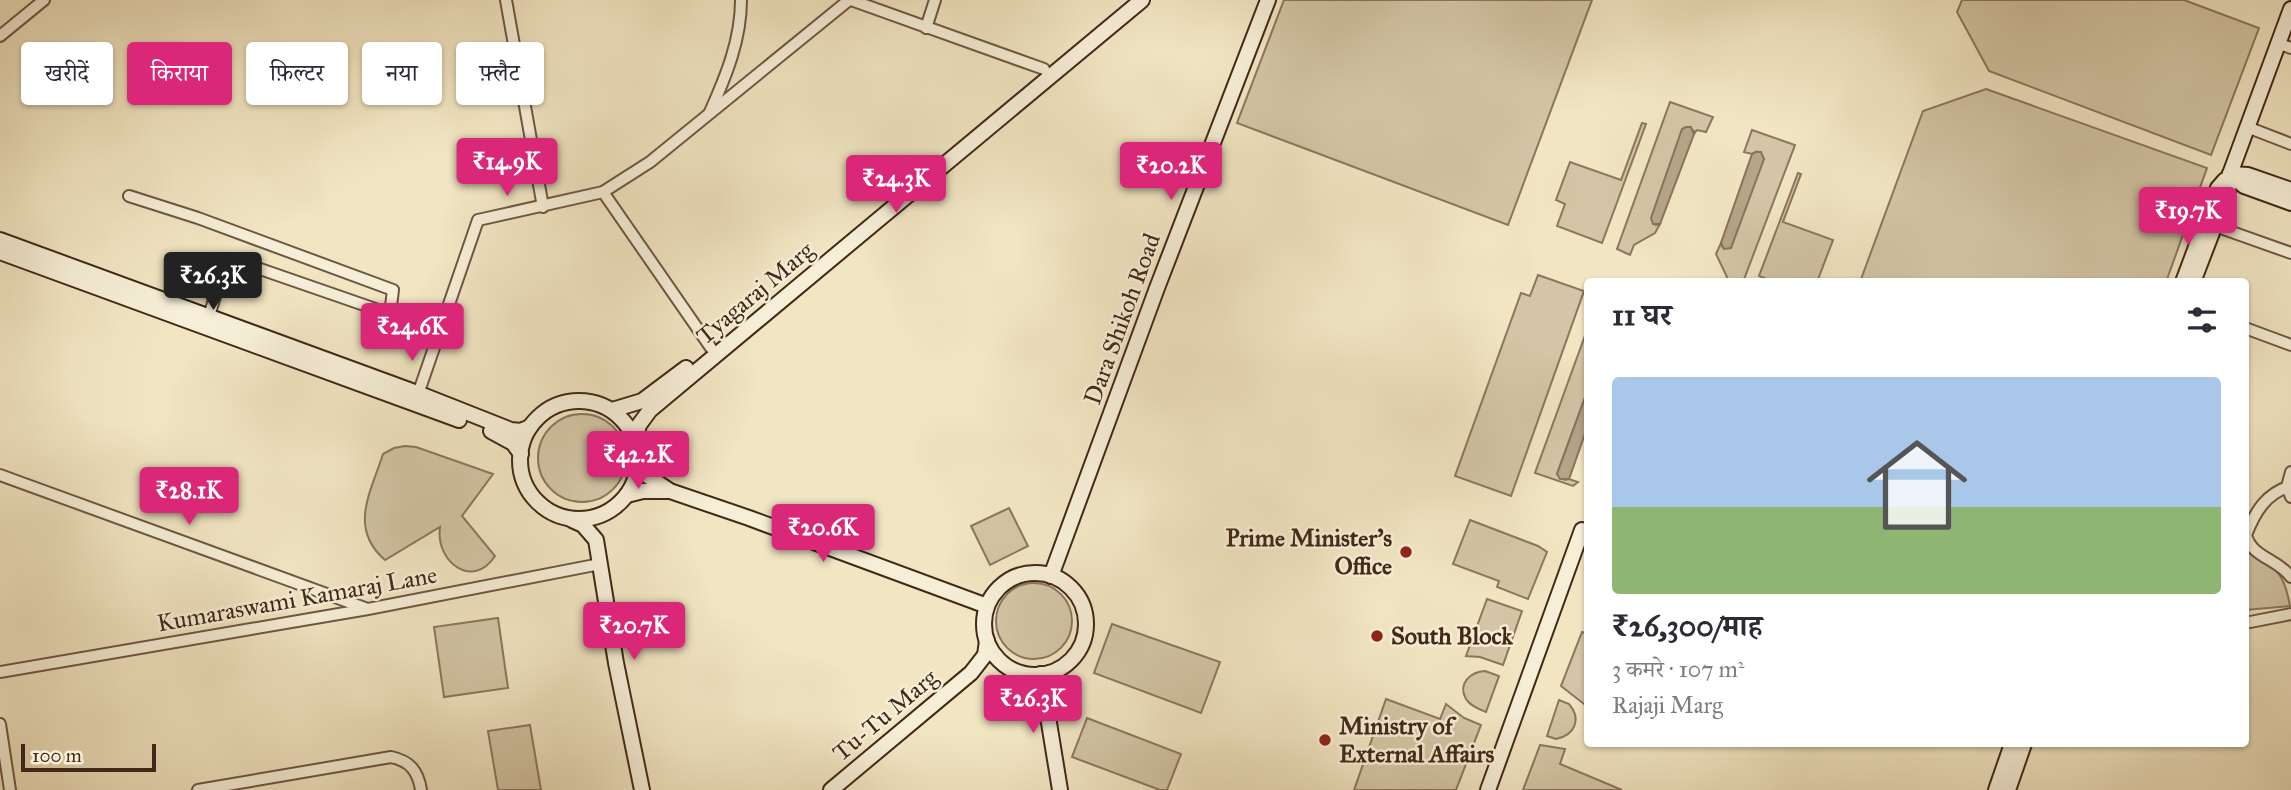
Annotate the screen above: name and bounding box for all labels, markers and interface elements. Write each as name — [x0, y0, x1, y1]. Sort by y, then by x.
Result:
chip: खरीदें — [21, 42, 113, 105]
chip: किराया — [127, 42, 232, 105]
chip: फ़िल्टर — [246, 42, 348, 105]
chip: नया — [362, 42, 442, 105]
chip: फ़्लैट — [456, 42, 544, 105]
pin: ₹14.9K — [450, 138, 564, 198]
pin: ₹20.2K — [1114, 142, 1228, 202]
text: ₹14.9K — [473, 147, 541, 175]
text: ₹20.2K — [1136, 151, 1206, 179]
pin: ₹24.3K — [839, 156, 953, 215]
text: ₹24.3K — [862, 164, 930, 192]
pin: ₹19.7K — [2131, 188, 2245, 247]
text: ₹19.7K — [2155, 196, 2221, 224]
street label: Dara Shikoh Road — [1077, 229, 1167, 409]
street label: Tyagaraj Marg — [690, 235, 821, 351]
pin: ₹26.3K — [156, 252, 270, 312]
text: ₹26.3K — [180, 261, 246, 289]
text: 11 घर — [1612, 297, 1672, 333]
icon: filters — [2183, 301, 2221, 339]
pin: ₹24.6K — [355, 304, 469, 363]
text: ₹24.6K — [377, 312, 447, 340]
icon: home — [1854, 422, 1980, 548]
pin: ₹42.2K — [581, 432, 695, 491]
text: ₹42.2K — [603, 440, 673, 468]
pin: ₹28.1K — [132, 468, 246, 527]
text: ₹28.1K — [156, 476, 222, 504]
pin: ₹20.6K — [766, 504, 880, 564]
text: ₹20.6K — [788, 513, 858, 541]
place label: Prime Minister's Office — [1226, 523, 1392, 581]
marker: Prime Minister's Office — [1398, 544, 1414, 560]
street label: Kumaraswami Kamaraj Lane — [155, 560, 439, 638]
pin: ₹20.7K — [577, 602, 691, 662]
text: ₹26,300/माह — [1612, 608, 1762, 644]
text: ₹20.7K — [599, 611, 669, 639]
place label: South Block — [1391, 621, 1514, 651]
marker: South Block — [1369, 628, 1385, 644]
text: 3 कमरे · 107 m² — [1612, 655, 1744, 683]
street label: Tu-Tu Marg — [826, 662, 944, 768]
pin: ₹26.3K — [976, 676, 1090, 735]
text: ₹26.3K — [1000, 684, 1066, 712]
text: Rajaji Marg — [1612, 691, 1723, 719]
place label: Ministry of External Affairs — [1339, 711, 1494, 769]
marker: Ministry of External Affairs — [1317, 732, 1333, 748]
scale bar — [21, 741, 156, 773]
text: 100 m — [32, 744, 82, 767]

